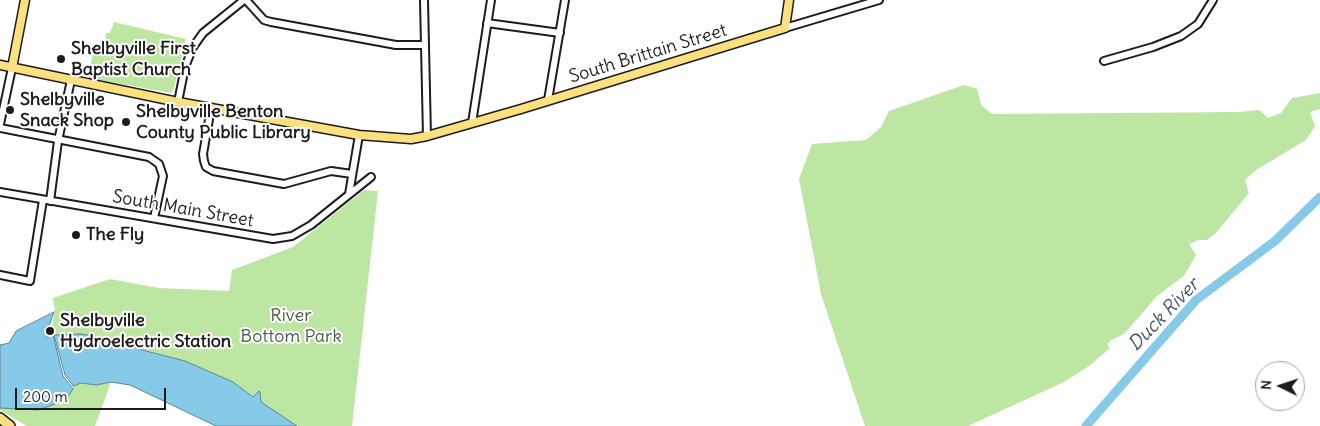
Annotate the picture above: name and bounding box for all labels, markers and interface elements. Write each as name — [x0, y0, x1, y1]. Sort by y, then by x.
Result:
street label: South Brittain Street — [567, 20, 729, 88]
place label: Shelbyville First Baptist Church — [71, 38, 196, 80]
marker: Shelbyville First Baptist Church — [55, 53, 67, 65]
place label: Shelbyville Snack Shop — [20, 89, 114, 132]
place label: Shelbyville Benton County Public Library — [136, 101, 311, 144]
marker: Shelbyville Snack Shop — [4, 104, 16, 116]
marker: Shelbyville Benton County Public Library — [120, 116, 132, 128]
street label: South Main Street — [111, 186, 255, 232]
place label: The Fly — [86, 224, 144, 246]
marker: The Fly — [70, 229, 82, 241]
water label: Duck River — [1124, 274, 1204, 356]
park label: River Bottom Park — [240, 305, 342, 348]
place label: Shelbyville Hydroelectric Station — [60, 310, 231, 352]
marker: Shelbyville Hydroelectric Station — [44, 325, 56, 337]
north arrow — [1255, 361, 1305, 411]
scale bar — [18, 378, 169, 410]
text: N — [1257, 380, 1275, 390]
text: 200 m — [23, 387, 68, 406]

